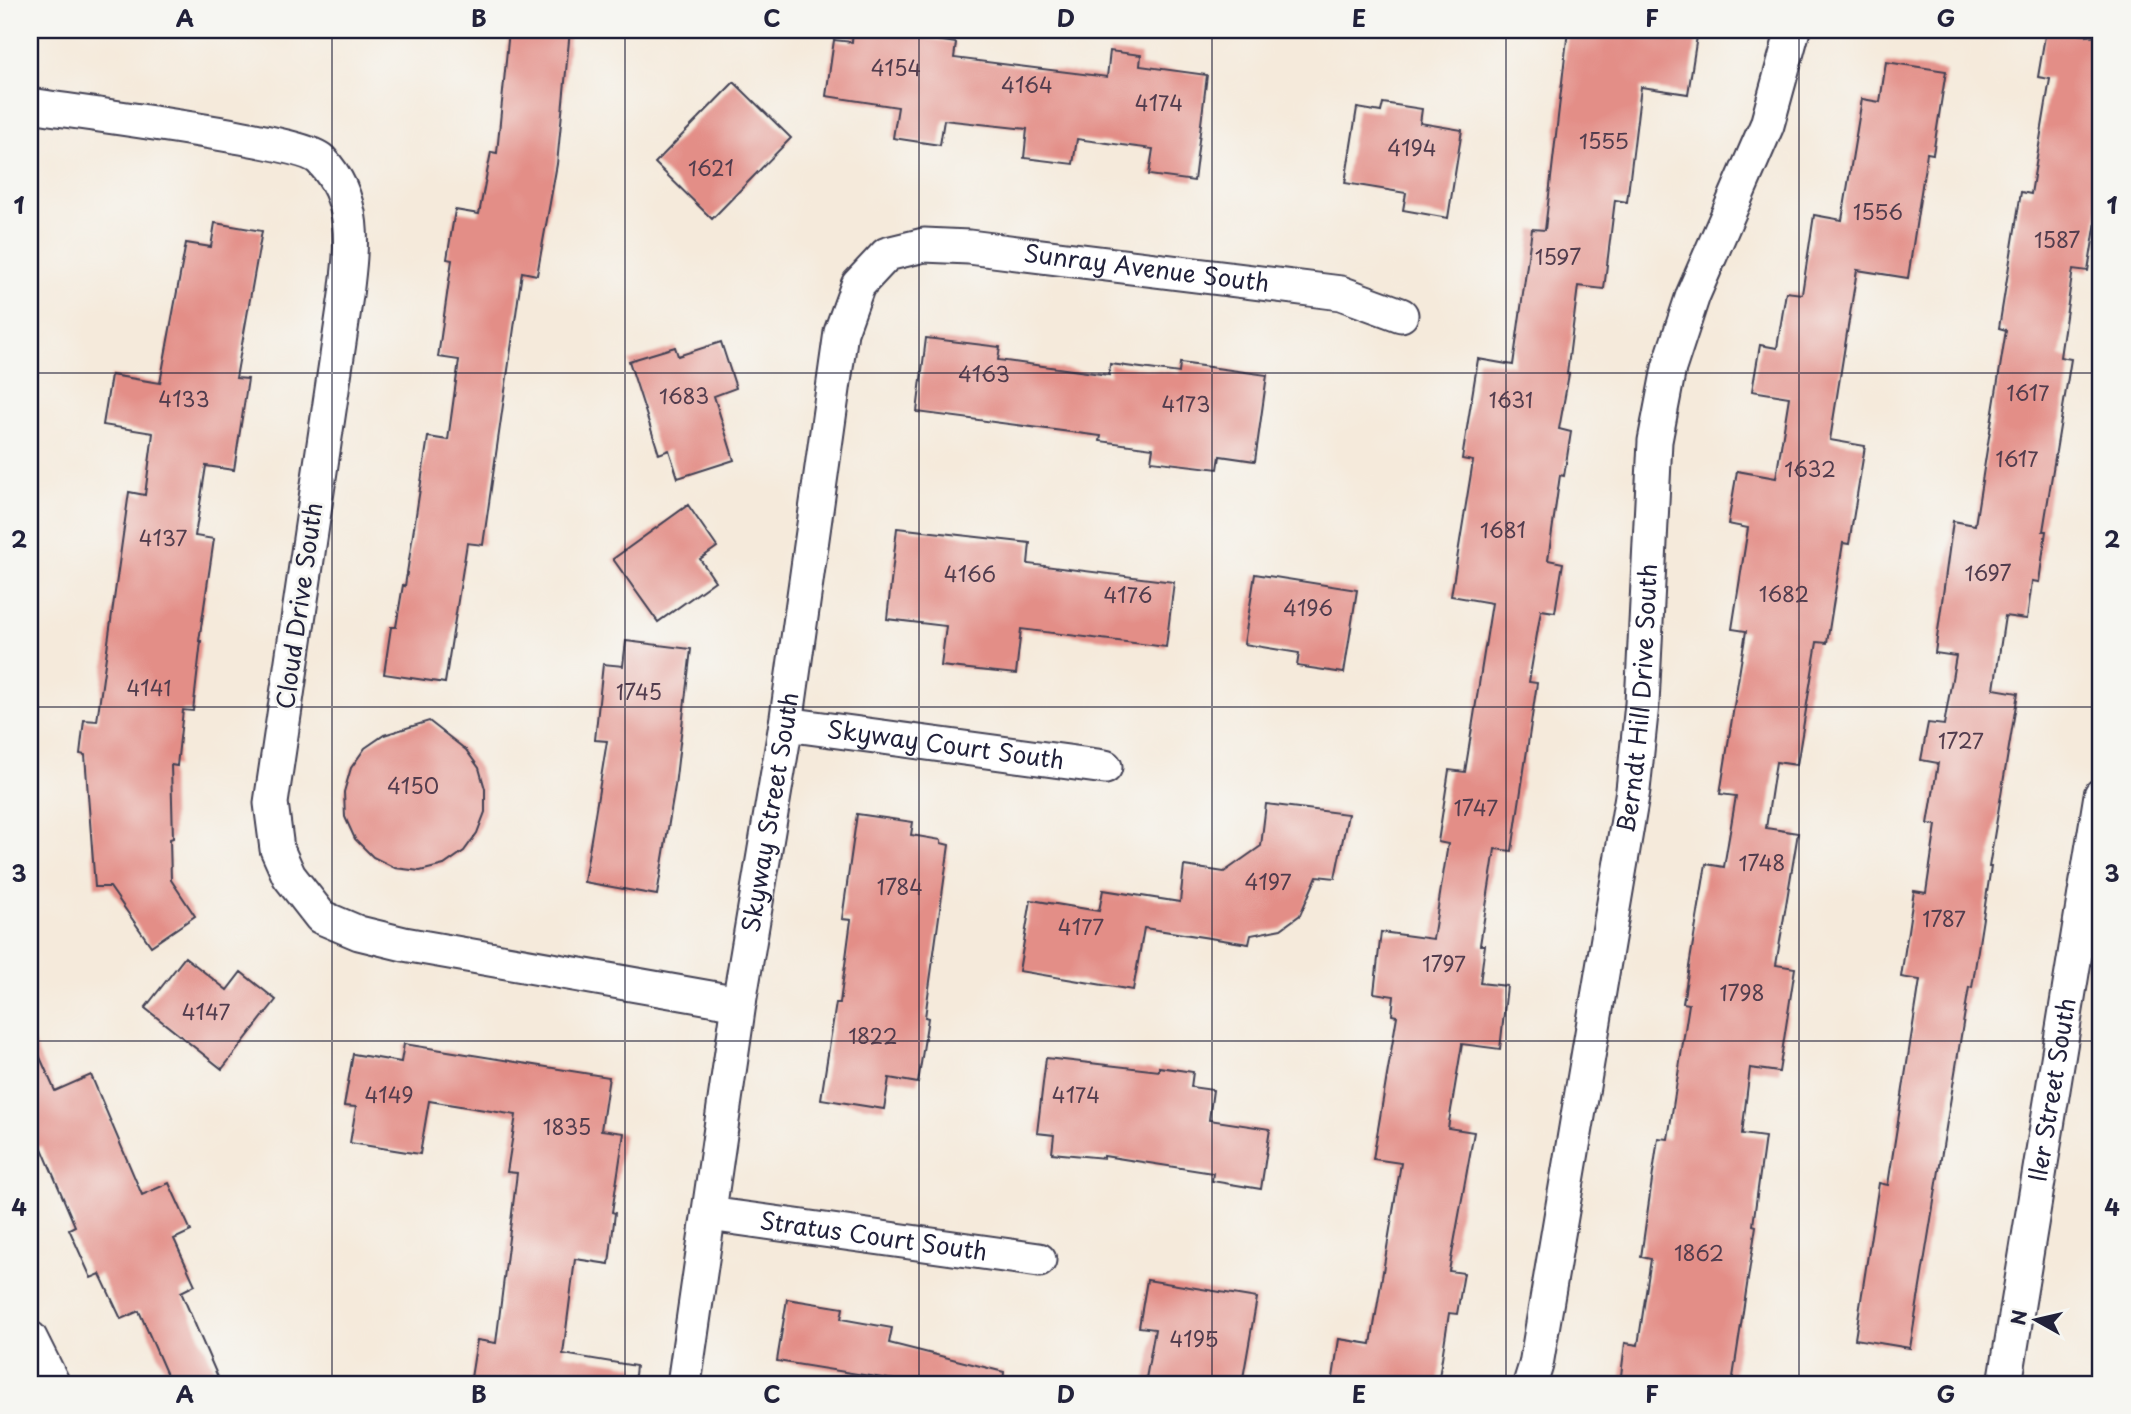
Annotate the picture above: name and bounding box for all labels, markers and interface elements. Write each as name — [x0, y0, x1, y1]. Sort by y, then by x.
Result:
text: A — [176, 0, 194, 35]
text: B — [471, 0, 487, 35]
text: C — [763, 0, 781, 35]
text: D — [1057, 0, 1075, 35]
text: E — [1352, 0, 1366, 35]
text: F — [1645, 0, 1659, 35]
text: G — [1937, 0, 1955, 35]
house number: 4154 — [871, 51, 921, 83]
house number: 4164 — [1001, 68, 1053, 100]
house number: 4174 — [1135, 86, 1183, 118]
house number: 1555 — [1579, 124, 1629, 156]
house number: 4194 — [1387, 131, 1437, 163]
house number: 1621 — [688, 151, 734, 183]
text: 1 — [14, 187, 25, 222]
text: 1 — [2107, 187, 2118, 222]
house number: 1556 — [1853, 195, 1903, 227]
house number: 1587 — [2034, 223, 2080, 255]
street label: Sunray Avenue South — [1022, 234, 1271, 300]
house number: 1597 — [1535, 240, 1581, 272]
house number: 4163 — [958, 357, 1010, 389]
house number: 1617 — [2007, 376, 2049, 408]
house number: 1683 — [659, 379, 709, 411]
house number: 4133 — [158, 382, 210, 414]
house number: 1631 — [1489, 383, 1533, 415]
house number: 4173 — [1162, 387, 1210, 419]
house number: 1617 — [1996, 442, 2038, 474]
house number: 1632 — [1784, 452, 1836, 484]
street label: Cloud Drive South — [266, 500, 330, 711]
house number: 1681 — [1480, 513, 1526, 545]
text: 2 — [11, 521, 27, 556]
house number: 4137 — [139, 521, 187, 553]
text: 2 — [2104, 521, 2120, 556]
house number: 1697 — [1965, 556, 2012, 588]
house number: 4166 — [944, 557, 996, 589]
street label: Berndt Hill Drive South — [1606, 563, 1665, 835]
house number: 1682 — [1759, 577, 1809, 609]
house number: 4176 — [1103, 578, 1153, 610]
house number: 4196 — [1283, 591, 1333, 623]
house number: 4141 — [126, 671, 172, 703]
house number: 1745 — [616, 675, 662, 707]
street label: Skyway Street South — [731, 690, 806, 935]
street label: Skyway Court South — [825, 710, 1067, 777]
house number: 1727 — [1938, 724, 1984, 756]
house number: 4150 — [387, 769, 439, 801]
house number: 1747 — [1454, 791, 1498, 823]
house number: 1748 — [1739, 846, 1785, 878]
text: 3 — [11, 855, 27, 890]
text: 3 — [2104, 855, 2120, 890]
house number: 4197 — [1244, 865, 1292, 897]
house number: 1784 — [877, 870, 923, 902]
house number: 1787 — [1922, 902, 1966, 934]
house number: 4177 — [1058, 910, 1104, 942]
house number: 1797 — [1422, 947, 1466, 979]
house number: 1798 — [1719, 976, 1765, 1008]
house number: 4147 — [182, 995, 230, 1027]
street label: Iler Street South — [2018, 995, 2084, 1184]
house number: 1822 — [848, 1019, 898, 1051]
house number: 4149 — [364, 1078, 414, 1110]
house number: 4174 — [1052, 1078, 1100, 1110]
house number: 1835 — [543, 1110, 591, 1142]
text: 4 — [11, 1189, 27, 1224]
text: 4 — [2104, 1189, 2120, 1224]
street label: Stratus Court South — [758, 1201, 990, 1269]
house number: 1862 — [1674, 1236, 1724, 1268]
north arrow — [2002, 1284, 2072, 1354]
text: N — [2003, 1308, 2033, 1327]
house number: 4195 — [1169, 1322, 1219, 1354]
text: A — [176, 1376, 194, 1411]
text: B — [471, 1376, 487, 1411]
text: C — [763, 1376, 781, 1411]
text: D — [1057, 1376, 1075, 1411]
text: E — [1352, 1376, 1366, 1411]
text: F — [1645, 1376, 1659, 1411]
text: G — [1937, 1376, 1955, 1411]

